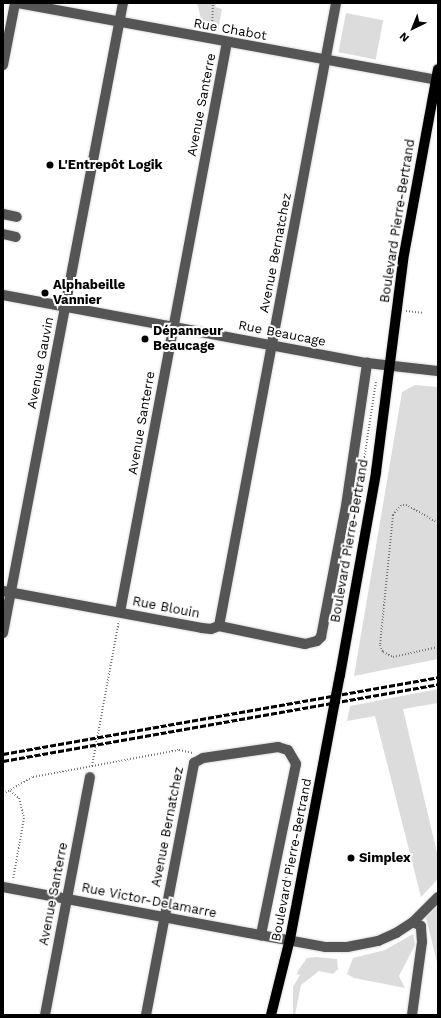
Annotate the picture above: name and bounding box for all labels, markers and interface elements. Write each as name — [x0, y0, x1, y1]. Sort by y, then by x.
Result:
north arrow — [393, 8, 433, 48]
street label: Rue Chabot — [192, 16, 268, 44]
text: N — [397, 30, 412, 45]
street label: Avenue Santerre — [184, 52, 220, 158]
street label: Boulevard Pierre-Bertrand — [377, 138, 419, 304]
place label: L'Entrepôt Logik — [58, 157, 163, 173]
marker: L'Entrepôt Logik — [45, 160, 55, 170]
street label: Avenue Bernatchez — [257, 192, 295, 314]
place label: Alphabeille Vannier — [53, 278, 125, 309]
marker: Alphabeille Vannier — [40, 288, 50, 298]
street label: Avenue Gauvin — [24, 316, 58, 410]
street label: Rue Beaucage — [237, 318, 327, 350]
place label: Dépanneur Beaucage — [153, 324, 223, 355]
marker: Dépanneur Beaucage — [140, 334, 150, 344]
street label: Avenue Santerre — [125, 370, 159, 476]
street label: Boulevard Pierre-Bertrand — [328, 458, 372, 624]
street label: Rue Blouin — [131, 594, 201, 622]
street label: Avenue Bernatchez — [149, 766, 187, 888]
street label: Boulevard Pierre-Bertrand — [269, 777, 315, 943]
street label: Avenue Santerre — [36, 841, 72, 947]
place label: Simplex — [359, 850, 411, 866]
marker: Simplex — [346, 853, 356, 863]
street label: Rue Victor-Delamarre — [80, 880, 218, 922]

